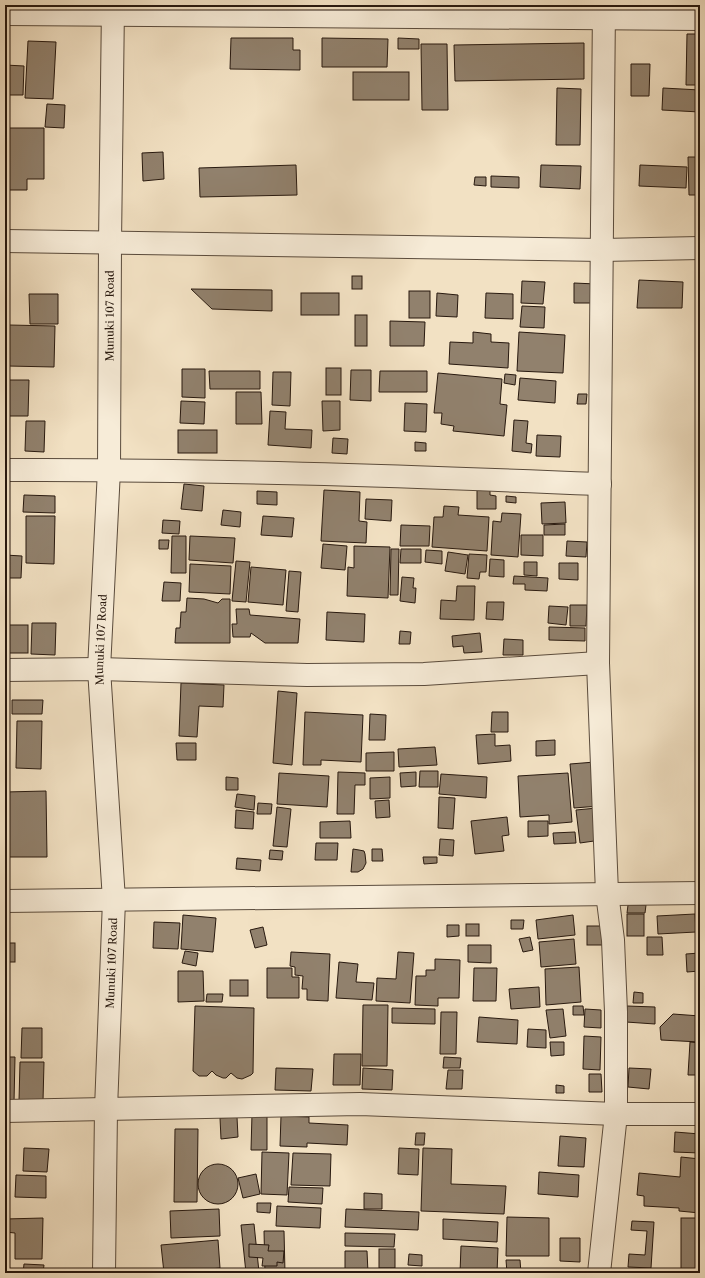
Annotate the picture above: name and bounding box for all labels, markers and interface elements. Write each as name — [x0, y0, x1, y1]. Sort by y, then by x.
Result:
street label: Munuki 107 Road — [102, 270, 117, 362]
street label: Munuki 107 Road — [92, 593, 110, 686]
street label: Munuki 107 Road — [103, 917, 120, 1009]

